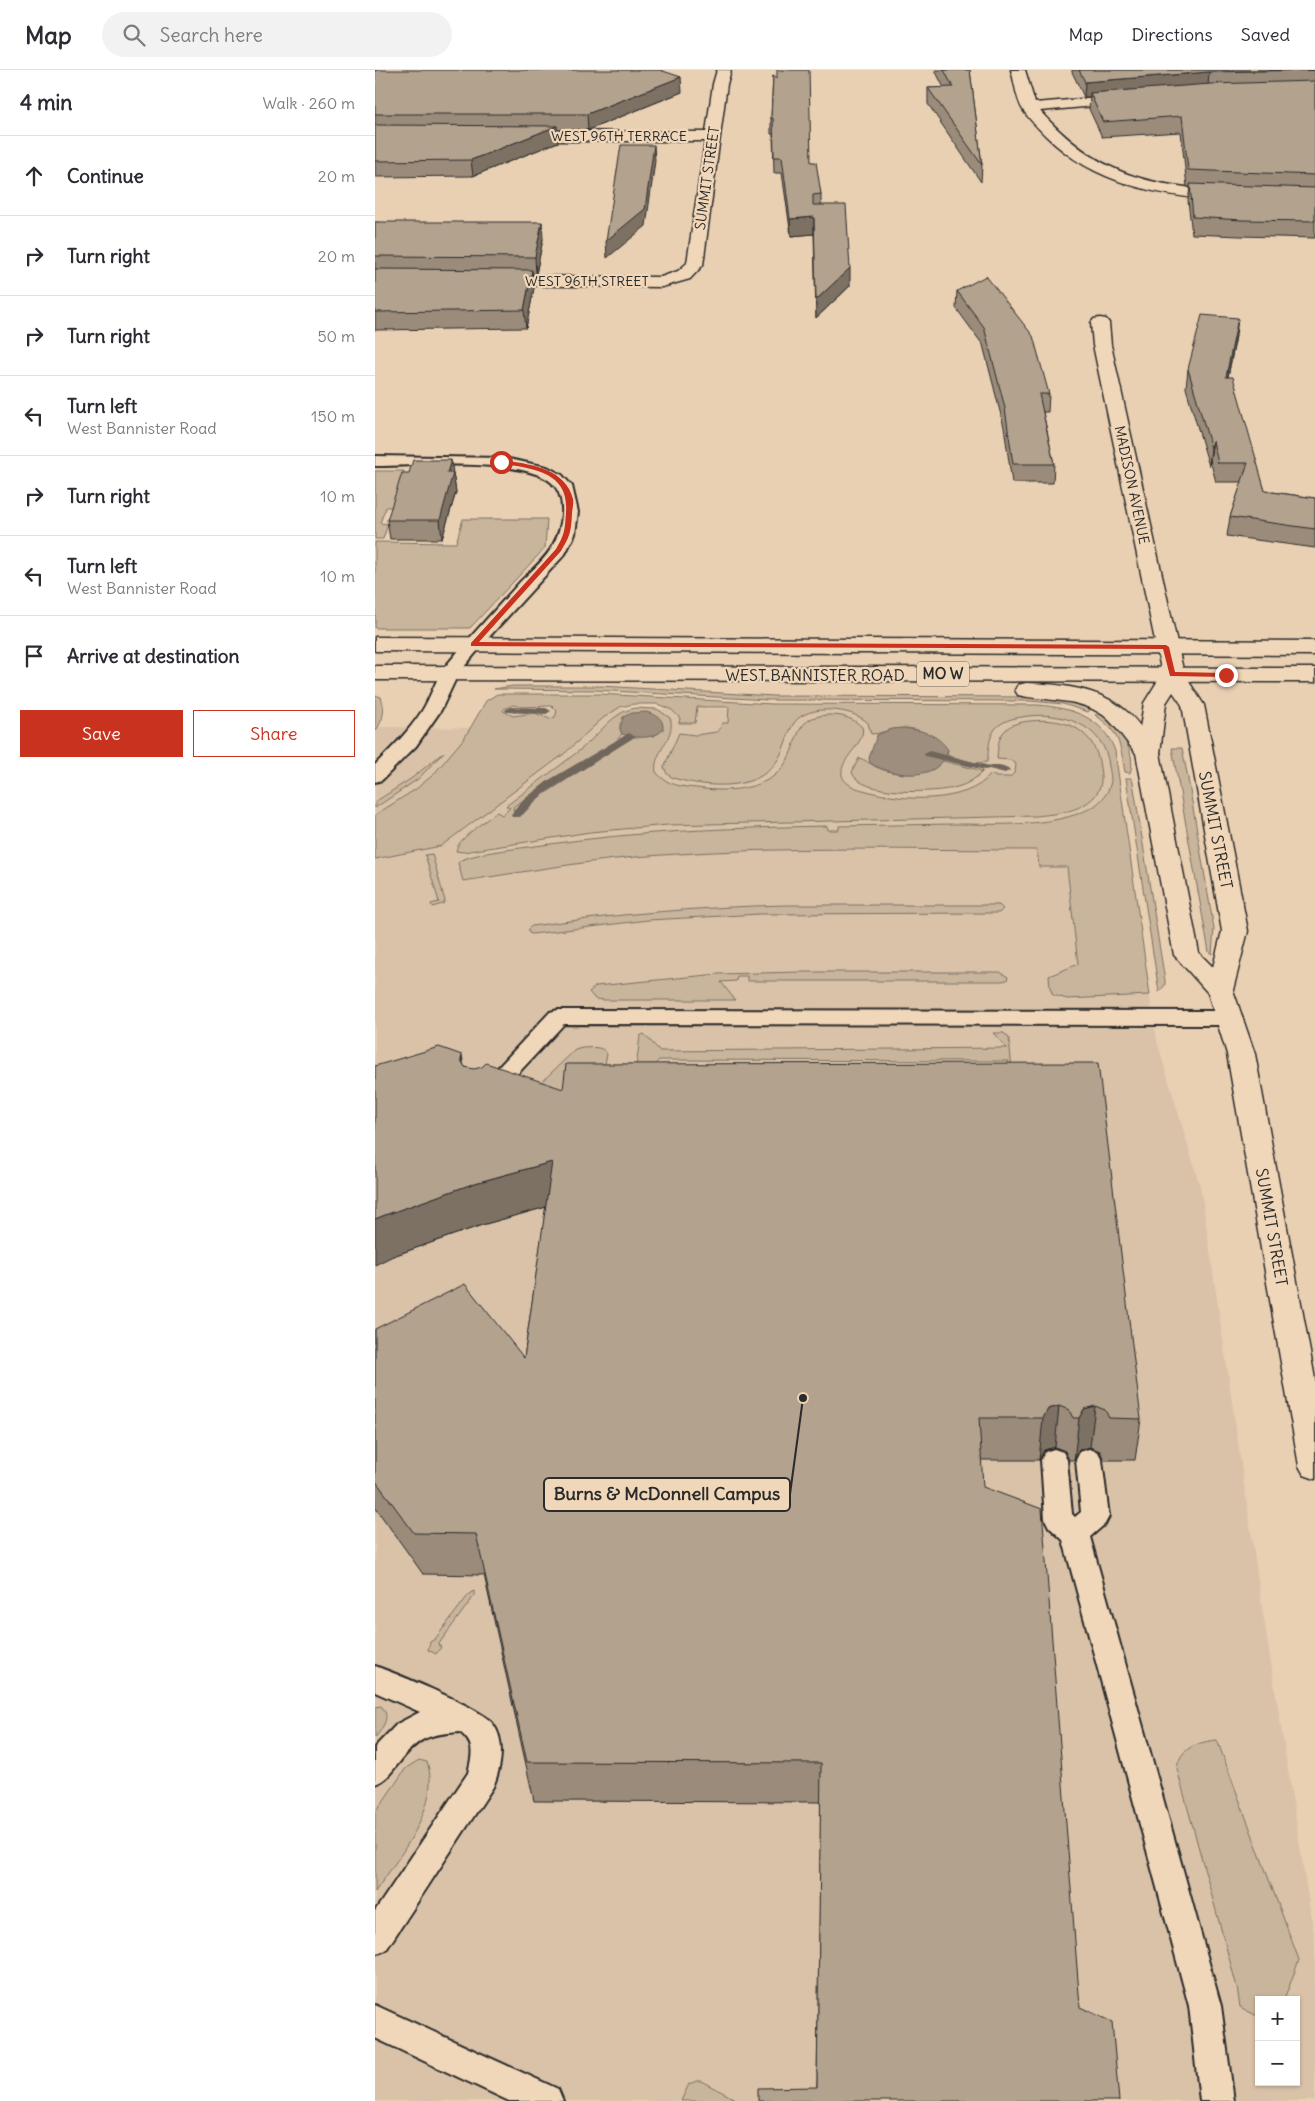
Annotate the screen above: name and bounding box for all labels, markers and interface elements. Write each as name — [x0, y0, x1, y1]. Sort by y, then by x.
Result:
search box — [102, 12, 452, 57]
text: Map — [25, 20, 72, 50]
icon: search — [120, 21, 148, 49]
text: Search here — [160, 23, 263, 47]
text: Map — [1068, 23, 1103, 46]
text: Directions — [1131, 23, 1213, 46]
text: Saved — [1241, 23, 1290, 46]
text: 4 min — [20, 89, 72, 116]
text: Walk · 260 m — [263, 93, 355, 113]
street label: SUMMIT STREET — [691, 125, 723, 231]
street label: WEST 96TH TERRACE — [551, 127, 687, 145]
icon: ahead — [20, 162, 48, 190]
text: Continue — [67, 164, 144, 188]
text: 20 m — [318, 166, 355, 186]
icon: right — [20, 242, 48, 270]
text: Turn right — [67, 244, 150, 268]
text: 20 m — [318, 246, 355, 266]
street label: WEST 96TH STREET — [525, 272, 649, 290]
icon: right — [20, 322, 48, 350]
text: Turn right — [67, 324, 150, 348]
text: 50 m — [317, 326, 355, 346]
text: Turn left — [67, 394, 137, 418]
icon: left — [20, 402, 48, 430]
text: 150 m — [311, 406, 355, 426]
text: West Bannister Road — [67, 418, 217, 438]
street label: MADISON AVENUE — [1111, 424, 1153, 546]
route start — [490, 451, 513, 474]
icon: right — [20, 482, 48, 510]
text: Turn right — [67, 484, 150, 508]
text: 10 m — [320, 486, 355, 506]
text: Turn left — [67, 554, 137, 578]
icon: left — [20, 562, 48, 590]
text: 10 m — [320, 566, 355, 586]
text: West Bannister Road — [67, 578, 217, 598]
icon: arrive — [20, 642, 48, 670]
text: Arrive at destination — [67, 644, 240, 668]
road number: MO W — [917, 662, 969, 686]
route end — [1215, 664, 1238, 687]
street label: WEST BANNISTER ROAD — [725, 665, 905, 685]
button: Save — [20, 710, 183, 757]
button: Share — [193, 710, 355, 757]
street label: SUMMIT STREET — [1195, 769, 1237, 891]
street label: SUMMIT STREET — [1252, 1166, 1292, 1288]
callout: Burns & McDonnell Campus — [544, 1478, 790, 1511]
text: Burns & McDonnell Campus — [554, 1482, 780, 1505]
map controls — [1255, 1996, 1300, 2086]
button: + — [1255, 1996, 1300, 2041]
button: − — [1255, 2041, 1300, 2086]

